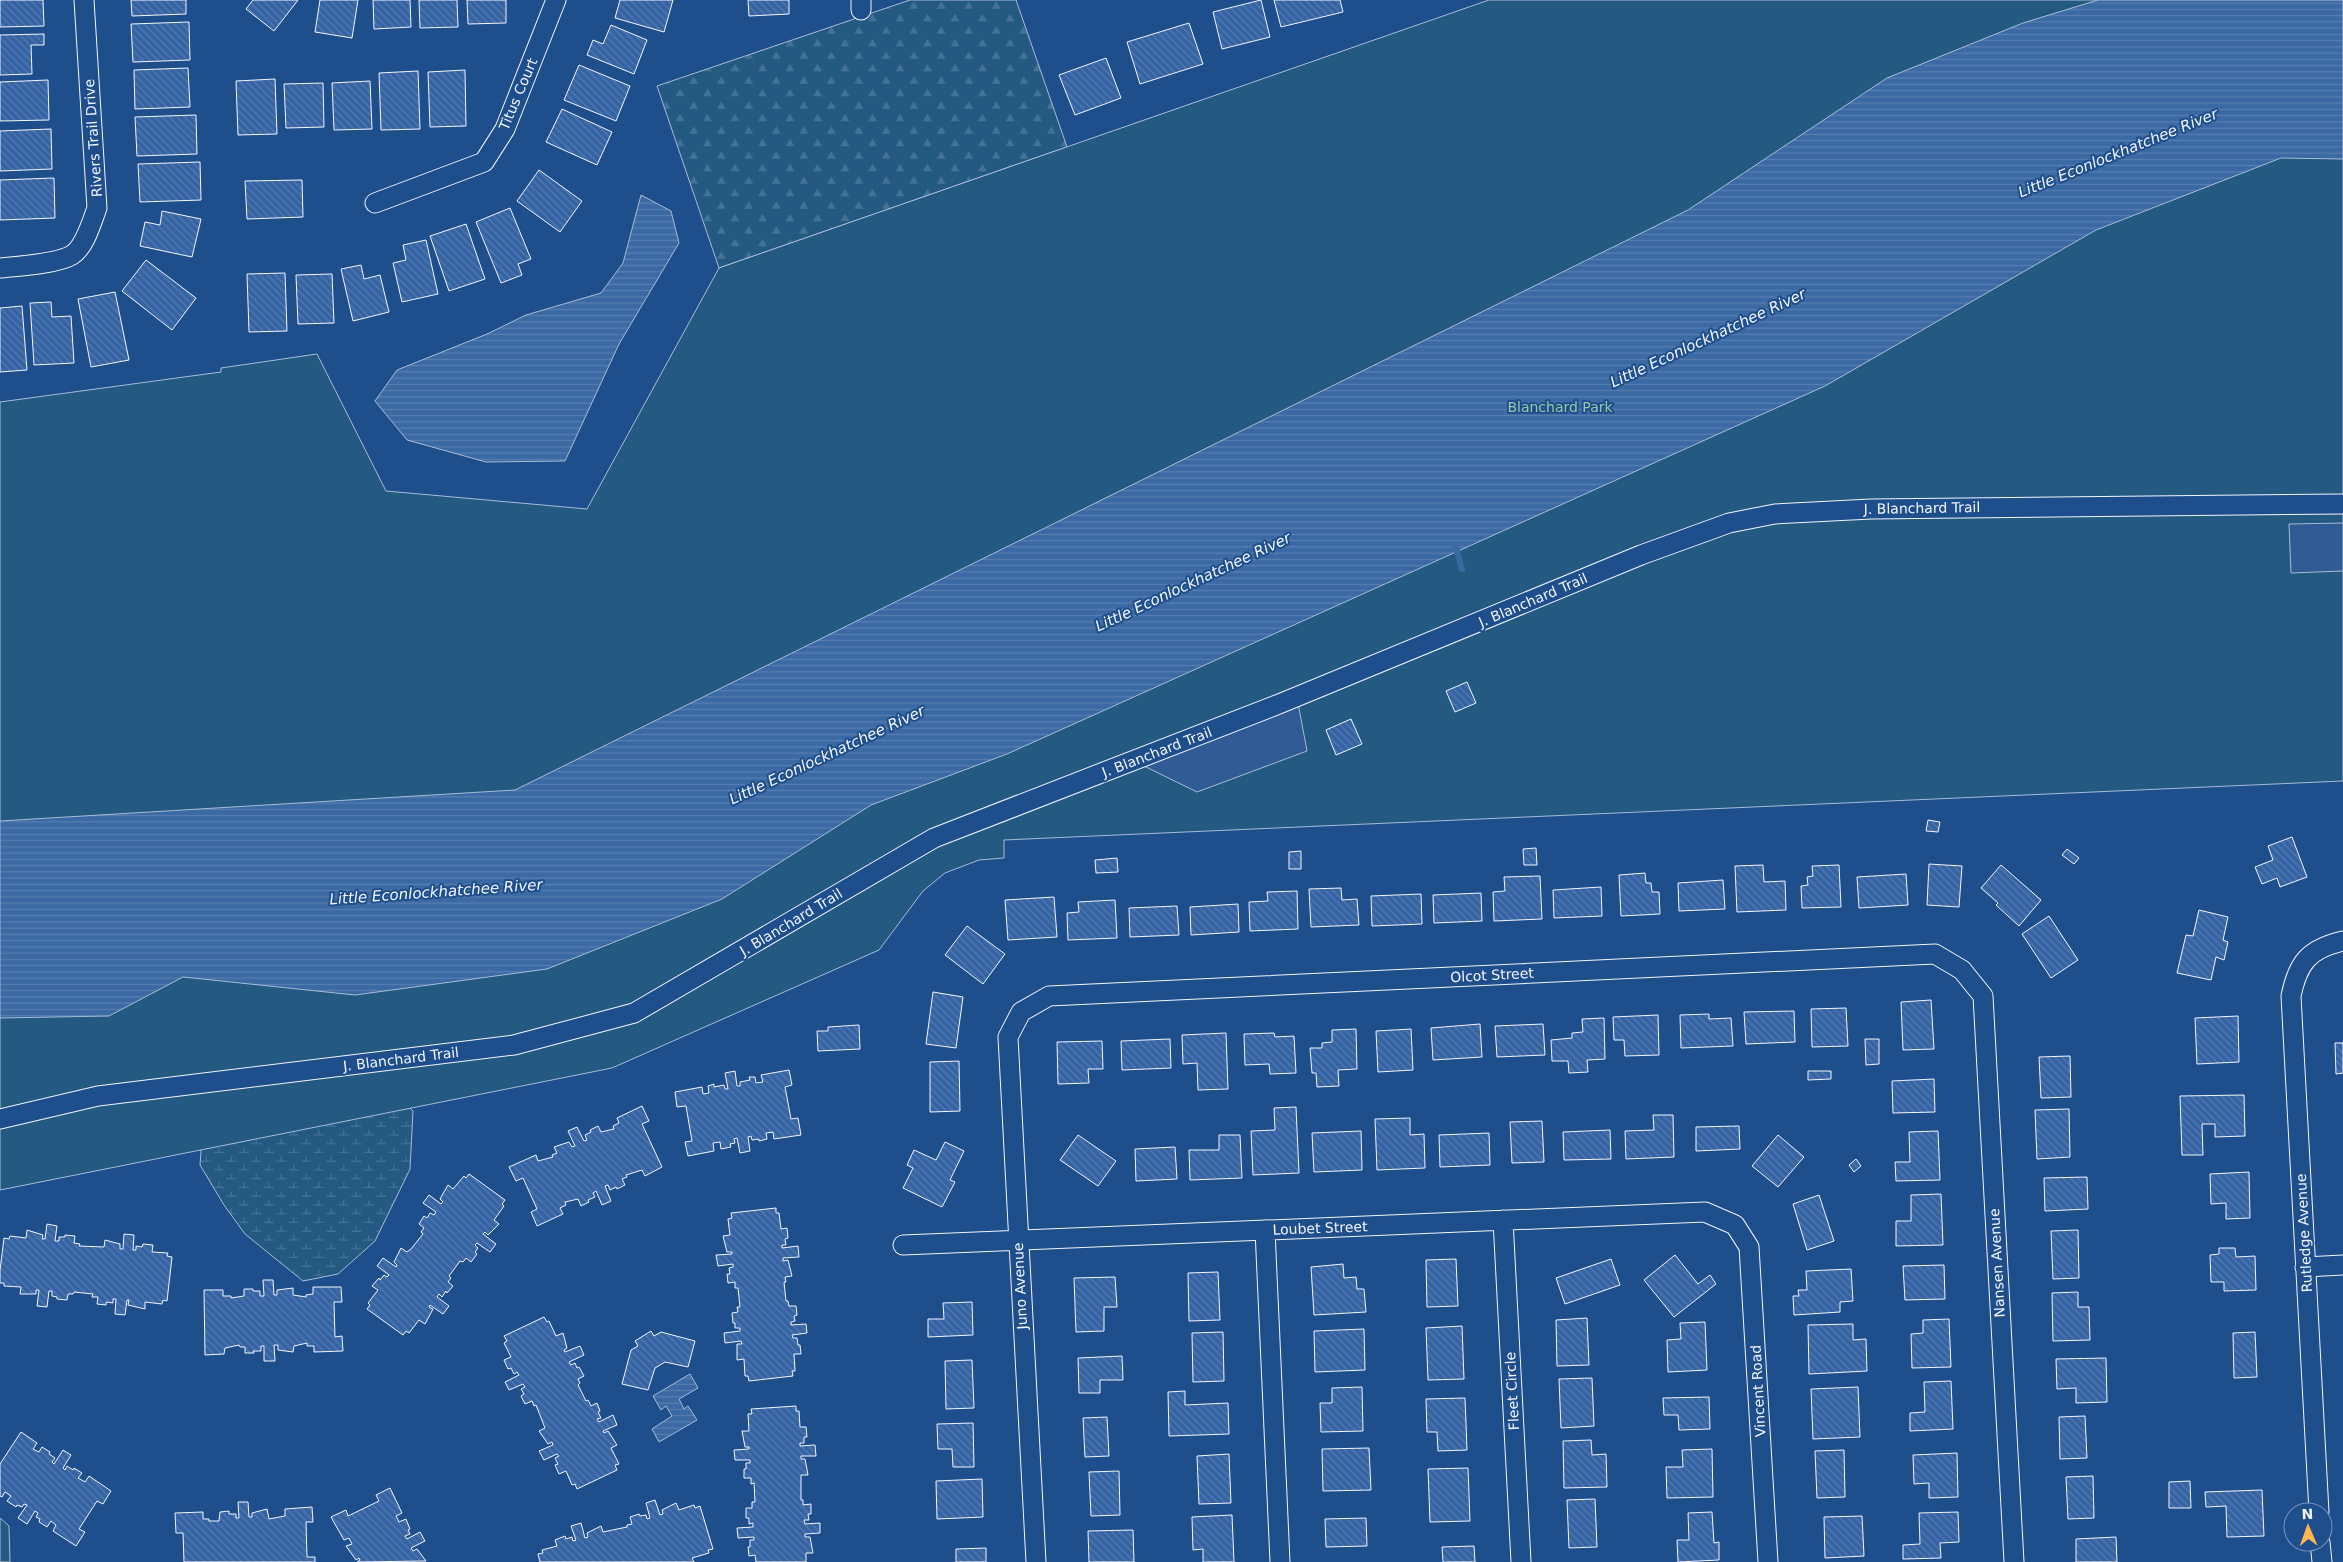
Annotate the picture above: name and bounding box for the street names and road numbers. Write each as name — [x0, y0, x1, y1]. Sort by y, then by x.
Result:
street label: Titus Court — [495, 55, 541, 133]
street label: Rivers Trail Drive — [81, 78, 105, 198]
street label: J. Blanchard Trail — [1863, 499, 1980, 517]
street label: J. Blanchard Trail — [1475, 570, 1590, 631]
street label: J. Blanchard Trail — [1099, 724, 1214, 781]
street label: J. Blanchard Trail — [736, 885, 845, 959]
street label: Olcot Street — [1450, 965, 1535, 985]
street label: J. Blanchard Trail — [341, 1044, 460, 1074]
street label: Rutledge Avenue — [2293, 1173, 2315, 1293]
street label: Nansen Avenue — [1986, 1208, 2008, 1318]
street label: Loubet Street — [1272, 1218, 1368, 1238]
street label: Juno Avenue — [1010, 1242, 1030, 1331]
street label: Vincent Road — [1748, 1344, 1768, 1438]
street label: Fleet Circle — [1502, 1351, 1522, 1431]

